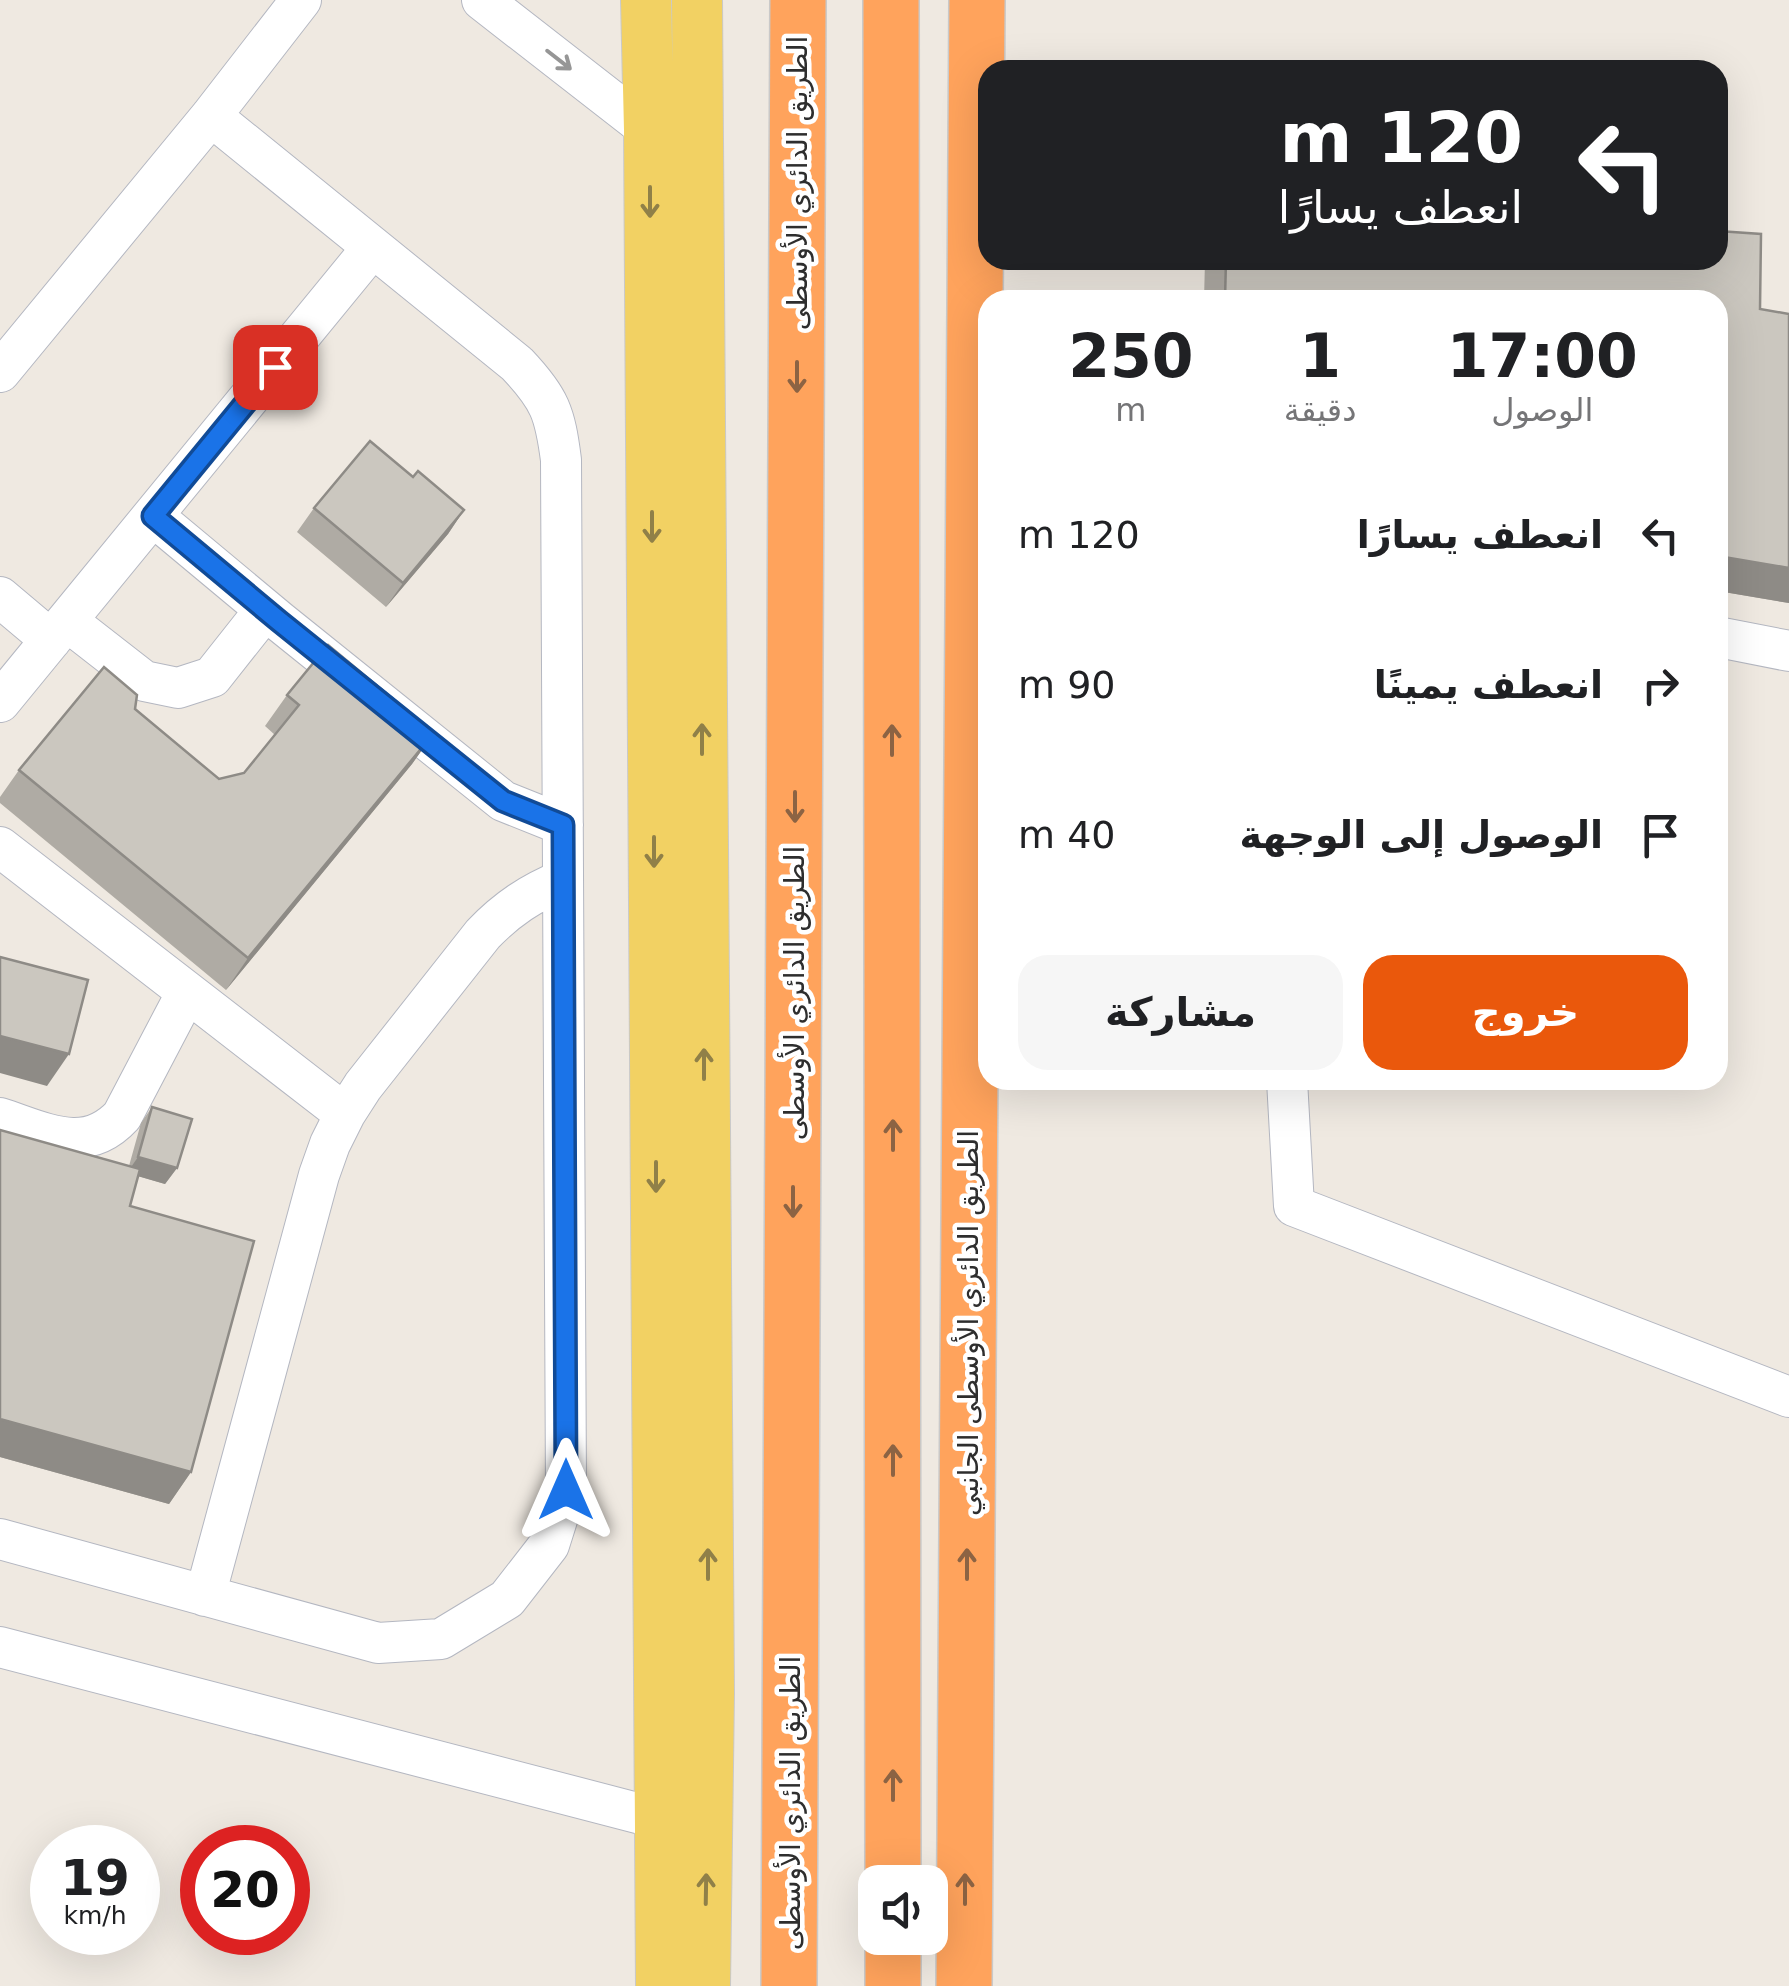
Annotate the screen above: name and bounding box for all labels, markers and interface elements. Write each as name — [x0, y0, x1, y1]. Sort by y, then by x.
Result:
street label: الطريق الدائري الأوسطى — [779, 36, 814, 330]
one-way arrow — [545, 49, 572, 70]
text: 120 m — [1280, 97, 1523, 179]
icon: left — [1558, 100, 1688, 230]
text: انعطف يسارًا — [1278, 181, 1523, 234]
one-way arrow — [640, 186, 660, 218]
text: 250 — [1068, 321, 1194, 391]
text: 1 — [1299, 321, 1341, 391]
text: 17:00 — [1447, 321, 1638, 391]
pin — [233, 325, 318, 410]
icon: arrive — [248, 340, 303, 395]
one-way arrow — [788, 360, 806, 393]
text: m — [1115, 391, 1147, 429]
text: دقيقة — [1284, 391, 1356, 429]
text: الوصول — [1491, 391, 1593, 429]
icon: left — [1633, 508, 1688, 563]
one-way arrow — [642, 510, 662, 543]
text: 120 m — [1018, 513, 1140, 557]
text: انعطف يسارًا — [1357, 513, 1603, 557]
icon: right — [1633, 658, 1688, 713]
text: 90 m — [1018, 663, 1115, 707]
text: انعطف يمينًا — [1374, 663, 1603, 707]
one-way arrow — [692, 723, 712, 756]
one-way arrow — [882, 725, 902, 758]
one-way arrow — [786, 790, 804, 823]
icon: arrive — [1633, 808, 1688, 863]
text: 40 m — [1018, 813, 1115, 857]
text: الوصول إلى الوجهة — [1240, 813, 1603, 857]
one-way arrow — [644, 836, 664, 868]
street label: الطريق الدائري الأوسطى — [776, 846, 811, 1140]
button: مشاركة — [1018, 955, 1343, 1070]
button: خروج — [1363, 955, 1688, 1070]
one-way arrow — [694, 1048, 714, 1080]
one-way arrow — [884, 1120, 902, 1152]
street label: الطريق الدائري الأوسطى الجانبي — [950, 1130, 985, 1516]
one-way arrow — [646, 1160, 666, 1193]
one-way arrow — [784, 1186, 802, 1218]
position arrow — [514, 1438, 618, 1542]
one-way arrow — [884, 1445, 902, 1478]
one-way arrow — [698, 1548, 718, 1580]
one-way arrow — [958, 1548, 976, 1580]
street label: الطريق الدائري الأوسطى — [772, 1656, 807, 1950]
one-way arrow — [884, 1770, 902, 1802]
speed limit sign: 20 — [180, 1825, 310, 1955]
text: 19 — [60, 1849, 130, 1907]
map controls — [858, 1865, 948, 1955]
button: sound — [858, 1865, 948, 1955]
one-way arrow — [696, 1873, 716, 1906]
one-way arrow — [956, 1873, 974, 1906]
text: km/h — [63, 1901, 127, 1930]

